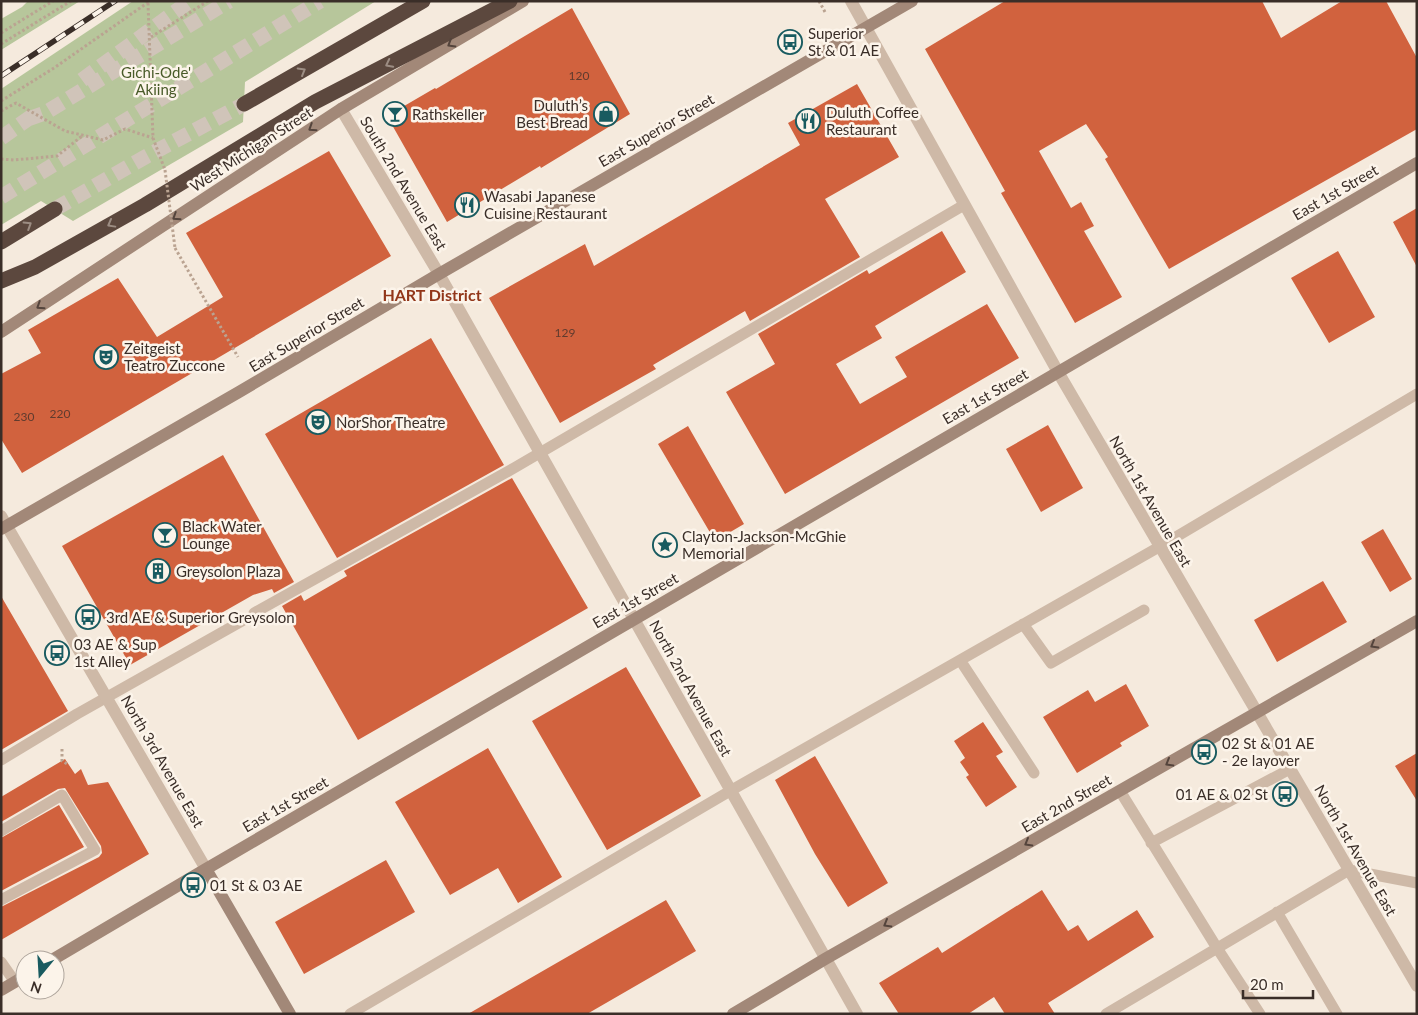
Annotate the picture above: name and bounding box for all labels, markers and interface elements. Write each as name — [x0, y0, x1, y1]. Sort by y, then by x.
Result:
place label: Superior St & 01 AE — [808, 24, 879, 59]
bus stop icon: Superior St & 01 AE — [777, 29, 803, 55]
one-way arrow — [448, 38, 457, 48]
one-way arrow — [385, 58, 394, 68]
park label: Gichi-Ode' Akiing — [121, 63, 191, 98]
one-way arrow — [296, 67, 305, 77]
house number: 120 — [569, 68, 589, 83]
street label: East Superior Street — [595, 89, 718, 170]
place label: Duluth’s Best Bread — [516, 96, 588, 131]
bar icon: Rathskeller — [382, 101, 408, 127]
shop icon: Duluth’s Best Bread — [593, 101, 619, 127]
street label: West Michigan Street — [187, 102, 316, 195]
place label: Duluth Coffee Restaurant — [826, 103, 919, 138]
place label: Rathskeller — [412, 105, 485, 123]
restaurant icon: Duluth Coffee Restaurant — [795, 108, 821, 134]
street label: South 2nd Avenue East — [357, 113, 451, 254]
one-way arrow — [308, 122, 318, 131]
street label: East 1st Street — [1289, 160, 1381, 224]
place label: Wasabi Japanese Cuisine Restaurant — [484, 187, 608, 222]
restaurant icon: Wasabi Japanese Cuisine Restaurant — [454, 192, 480, 218]
one-way arrow — [172, 211, 182, 220]
one-way arrow — [108, 217, 117, 227]
one-way arrow — [23, 222, 32, 232]
district label: HART District — [382, 285, 482, 304]
street label: East Superior Street — [245, 292, 367, 375]
one-way arrow — [37, 300, 46, 309]
house number: 129 — [555, 325, 575, 340]
place label: Zeitgeist Teatro Zuccone — [124, 339, 225, 374]
theatre icon: Zeitgeist Teatro Zuccone — [93, 344, 119, 370]
street label: East 1st Street — [939, 364, 1031, 428]
house number: 220 — [50, 406, 70, 421]
house number: 230 — [14, 409, 34, 424]
theatre icon: NorShor Theatre — [305, 409, 331, 435]
place label: NorShor Theatre — [336, 413, 445, 431]
street label: North 1st Avenue East — [1106, 432, 1196, 570]
place label: Black Water Lounge — [182, 517, 262, 552]
bar icon: Black Water Lounge — [152, 522, 178, 548]
place label: Clayton-Jackson-McGhie Memorial — [682, 527, 846, 562]
place icon: Clayton-Jackson-McGhie Memorial — [652, 532, 678, 558]
building icon: Greysolon Plaza — [145, 558, 171, 584]
place label: Greysolon Plaza — [176, 562, 281, 580]
street label: East 1st Street — [589, 568, 681, 632]
bus stop icon: 3rd AE & Superior Greysolon — [75, 604, 101, 630]
place label: 3rd AE & Superior Greysolon — [106, 608, 295, 626]
street label: North 2nd Avenue East — [646, 617, 736, 760]
place label: 03 AE & Sup 1st Alley — [74, 635, 157, 670]
one-way arrow — [1371, 639, 1380, 649]
bus stop icon: 03 AE & Sup 1st Alley — [44, 640, 70, 666]
street label: North 3rd Avenue East — [118, 692, 209, 831]
place label: 02 St & 01 AE - 2e layover — [1222, 734, 1314, 769]
bus stop icon: 02 St & 01 AE - 2e layover — [1191, 739, 1217, 765]
one-way arrow — [1166, 756, 1175, 766]
street label: East 2nd Street — [1018, 770, 1115, 836]
street label: East 1st Street — [239, 772, 331, 836]
bus stop icon: 01 AE & 02 St — [1272, 781, 1298, 807]
street label: North 1st Avenue East — [1311, 781, 1401, 919]
place label: 01 AE & 02 St — [1176, 785, 1269, 803]
one-way arrow — [1024, 837, 1033, 847]
bus stop icon: 01 St & 03 AE — [180, 872, 206, 898]
place label: 01 St & 03 AE — [210, 876, 302, 894]
one-way arrow — [883, 917, 892, 927]
north arrow — [15, 950, 65, 1000]
scale bar — [1243, 968, 1313, 1000]
text: 20 m — [1250, 975, 1284, 993]
text: N — [28, 978, 44, 998]

